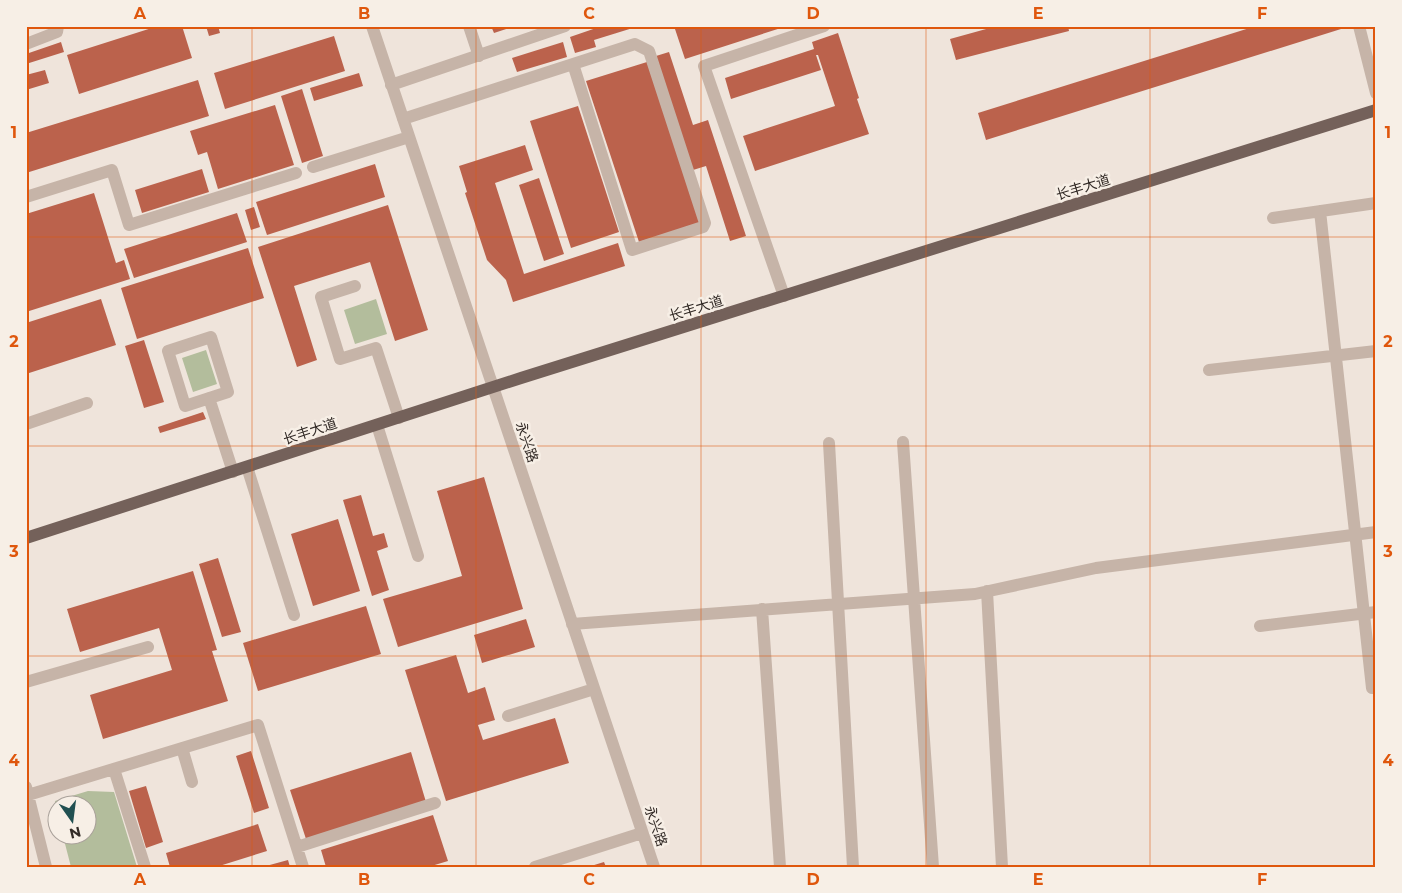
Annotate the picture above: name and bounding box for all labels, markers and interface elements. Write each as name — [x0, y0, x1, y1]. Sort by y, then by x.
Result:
text: A — [133, 4, 147, 23]
text: B — [358, 4, 370, 23]
text: C — [583, 4, 595, 23]
text: D — [806, 4, 820, 23]
text: E — [1033, 4, 1043, 23]
text: F — [1257, 4, 1267, 23]
text: 1 — [11, 123, 17, 142]
text: 1 — [1385, 123, 1391, 142]
street label: 长丰大道 — [1054, 170, 1112, 204]
street label: 长丰大道 — [667, 291, 725, 325]
text: 2 — [9, 332, 19, 351]
text: 2 — [1383, 332, 1393, 351]
street label: 长丰大道 — [281, 414, 339, 448]
street label: 永兴路 — [512, 419, 542, 465]
text: 3 — [8, 542, 19, 561]
text: 3 — [1382, 542, 1393, 561]
text: 4 — [8, 751, 20, 770]
text: 4 — [1382, 751, 1394, 770]
north arrow — [48, 796, 98, 846]
street label: 永兴路 — [641, 803, 671, 849]
text: N — [67, 823, 83, 843]
text: A — [133, 870, 147, 889]
text: B — [358, 870, 370, 889]
text: C — [583, 870, 595, 889]
text: D — [806, 870, 820, 889]
text: E — [1033, 870, 1043, 889]
text: F — [1257, 870, 1267, 889]

